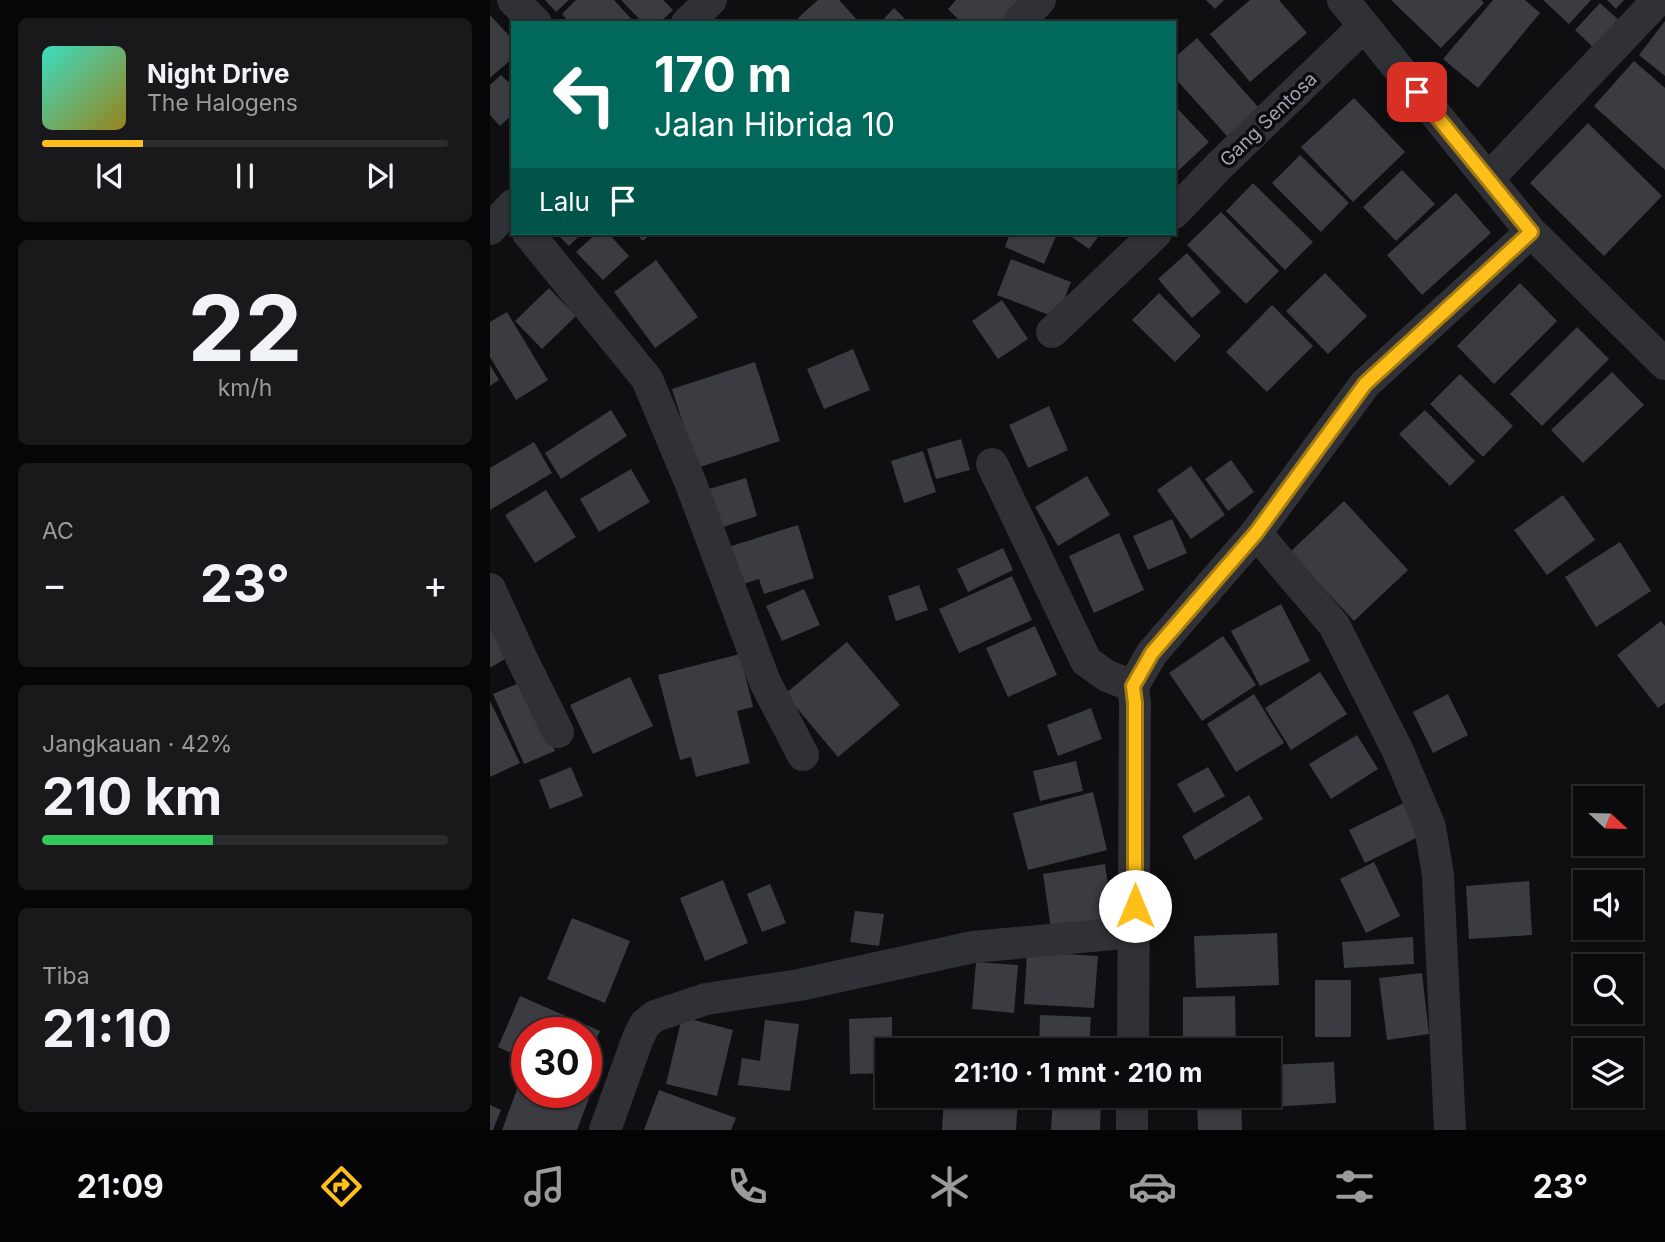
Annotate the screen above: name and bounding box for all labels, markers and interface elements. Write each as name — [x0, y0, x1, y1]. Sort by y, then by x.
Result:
text: 170 m — [654, 45, 792, 104]
icon: left — [539, 49, 630, 140]
text: Night Drive — [147, 58, 289, 89]
pin — [1387, 62, 1447, 122]
street label: Gang Sentosa — [1215, 67, 1322, 171]
icon: arrive — [1398, 73, 1436, 111]
text: The Halogens — [147, 89, 298, 117]
text: Jalan Hibrida 10 — [654, 105, 895, 144]
icon: previous — [91, 157, 129, 195]
icon: pause — [226, 157, 264, 195]
icon: next — [361, 157, 399, 195]
icon: arrive — [604, 182, 642, 220]
text: Lalu — [539, 186, 590, 217]
text: 22 — [188, 273, 302, 383]
text: km/h — [218, 374, 272, 402]
text: AC — [42, 517, 74, 545]
text: 23° — [200, 552, 290, 615]
text: − — [42, 561, 67, 607]
text: + — [423, 561, 448, 607]
text: Jangkauan · 42% — [42, 730, 232, 758]
text: 210 km — [42, 765, 222, 828]
north arrow — [1573, 786, 1643, 856]
map controls — [1573, 786, 1643, 1108]
position arrow — [1098, 869, 1172, 943]
button: sound — [1573, 870, 1643, 940]
button: search — [1573, 954, 1643, 1024]
text: Tiba — [42, 962, 90, 990]
text: 21:10 — [42, 997, 172, 1060]
speed limit sign: 30 — [511, 1017, 602, 1108]
button: layers — [1573, 1038, 1643, 1108]
text: 21:10 · 1 mnt · 210 m — [954, 1057, 1202, 1088]
icon: directions — [317, 1162, 366, 1211]
icon: music — [520, 1162, 569, 1211]
icon: phone — [723, 1162, 772, 1211]
icon: climate — [925, 1162, 974, 1211]
icon: car — [1128, 1162, 1177, 1211]
icon: filters — [1330, 1162, 1379, 1211]
text: 21:09 — [77, 1167, 164, 1206]
text: 23° — [1533, 1167, 1588, 1206]

